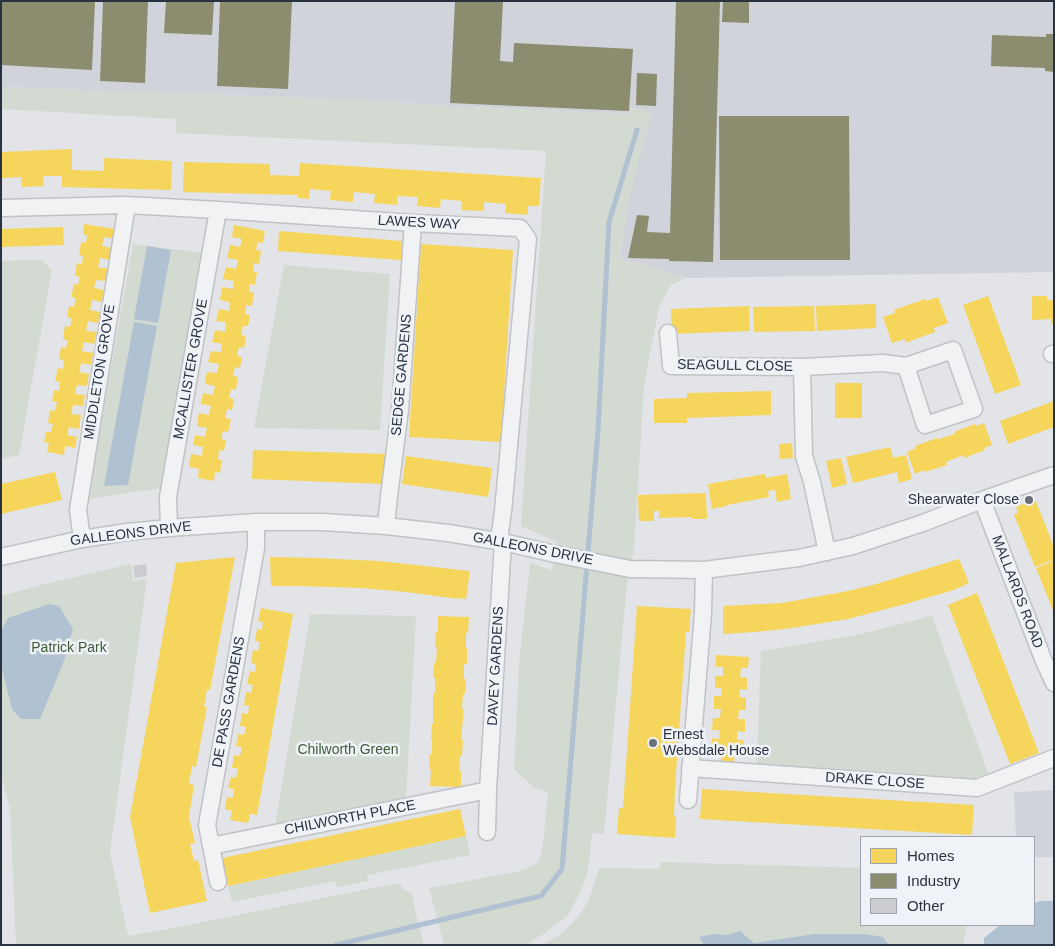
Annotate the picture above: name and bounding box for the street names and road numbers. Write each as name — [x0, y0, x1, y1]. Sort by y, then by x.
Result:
street label: LAWES WAY — [377, 212, 461, 234]
street label: MCALLISTER GROVE — [170, 297, 212, 441]
street label: MIDDLETON GROVE — [81, 303, 119, 441]
street label: SEDGE GARDENS — [388, 313, 416, 437]
street label: SEAGULL CLOSE — [677, 357, 793, 375]
street label: GALLEONS DRIVE — [69, 518, 193, 550]
street label: GALLEONS DRIVE — [471, 529, 595, 569]
street label: MALLARDS ROAD — [988, 533, 1046, 651]
street label: DAVEY GARDENS — [484, 606, 508, 726]
street label: DE PASS GARDENS — [209, 635, 249, 769]
street label: DRAKE CLOSE — [825, 769, 925, 793]
street label: CHILWORTH PLACE — [283, 797, 417, 839]

